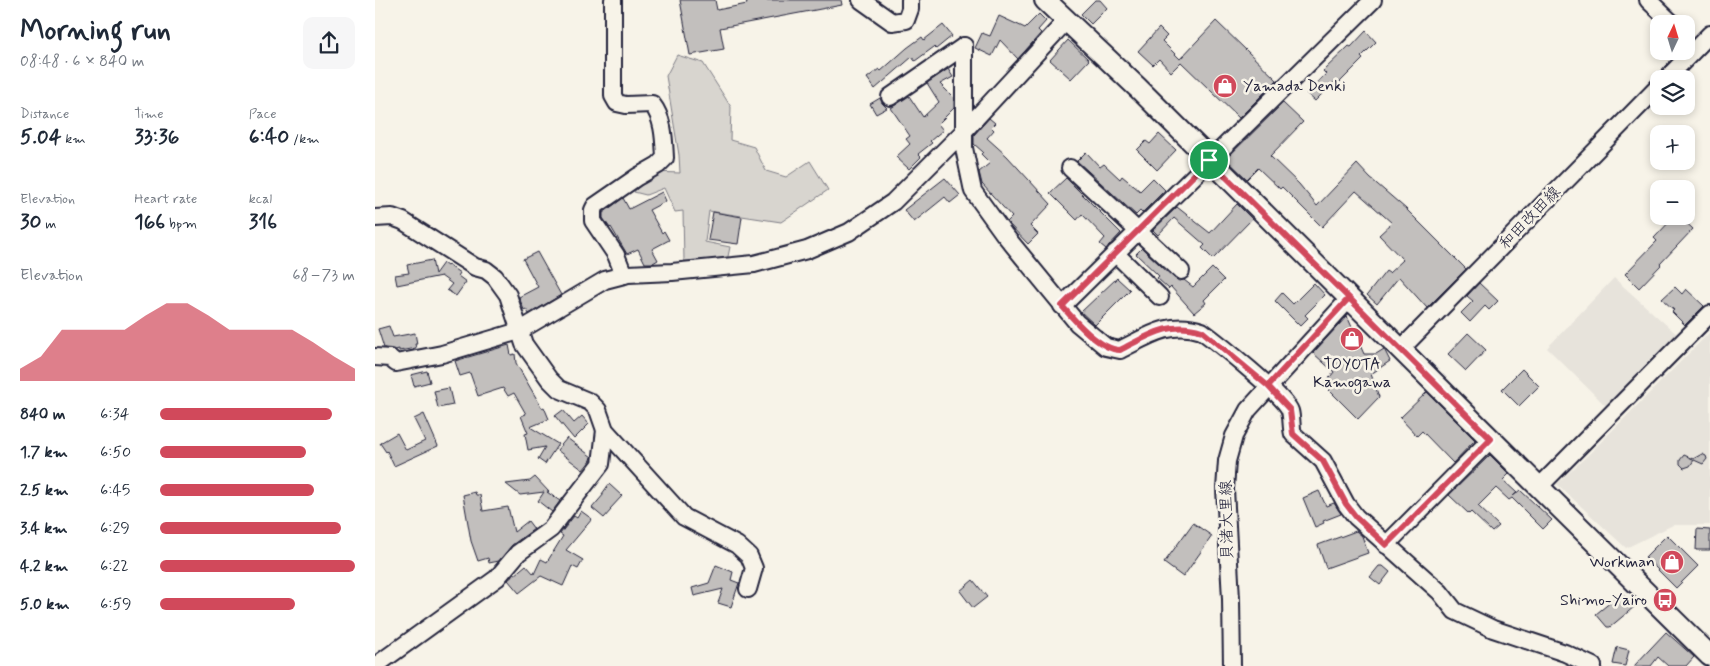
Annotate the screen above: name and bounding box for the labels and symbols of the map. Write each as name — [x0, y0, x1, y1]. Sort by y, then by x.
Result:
north arrow — [1650, 15, 1695, 60]
shop icon: Yamada Denki — [1212, 73, 1238, 99]
place label: Yamada Denki — [1243, 76, 1346, 97]
pin — [1188, 139, 1230, 181]
street label: 和田改田線 — [1495, 182, 1565, 254]
shop icon: TOYOTA Kamogawa — [1339, 326, 1365, 352]
place label: TOYOTA Kamogawa — [1313, 354, 1391, 394]
street label: 貝渚大里線 — [1216, 480, 1238, 560]
shop icon: Workman — [1659, 549, 1685, 575]
place label: Workman — [1590, 552, 1655, 573]
bus stop icon: Shimo-Yairo — [1652, 587, 1678, 613]
place label: Shimo-Yairo — [1560, 590, 1647, 611]

